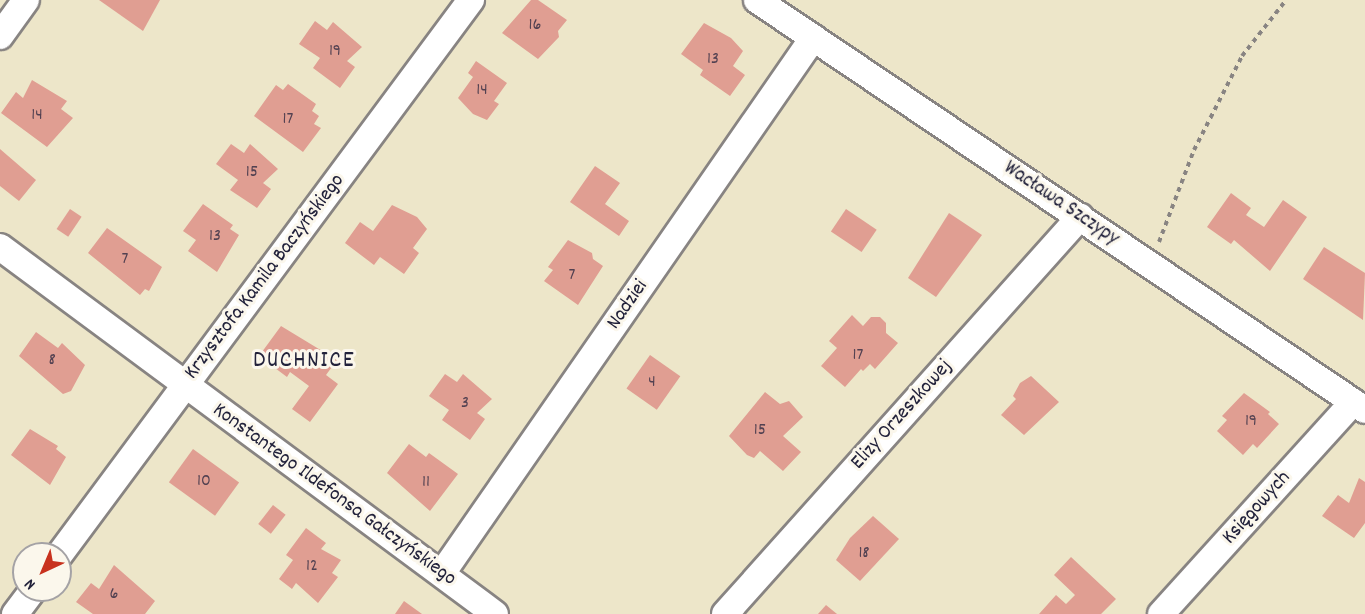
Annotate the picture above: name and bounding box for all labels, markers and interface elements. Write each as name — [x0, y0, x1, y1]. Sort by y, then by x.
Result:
house number: 16 — [529, 15, 541, 37]
house number: 19 — [329, 41, 341, 63]
house number: 13 — [707, 49, 719, 71]
house number: 14 — [476, 80, 488, 102]
house number: 14 — [31, 105, 43, 127]
house number: 17 — [283, 109, 293, 131]
street label: Wacława Szczypy — [998, 156, 1124, 252]
house number: 15 — [246, 162, 258, 184]
street label: Krzysztofa Kamila Baczyńskiego — [179, 169, 351, 385]
house number: 13 — [209, 226, 221, 248]
house number: 7 — [122, 249, 128, 271]
house number: 7 — [569, 265, 575, 287]
street label: Nadziei — [602, 275, 654, 335]
house number: 17 — [853, 345, 863, 367]
district label: DUCHNICE — [253, 348, 355, 376]
house number: 8 — [48, 350, 56, 372]
street label: Elizy Orzeszkowej — [846, 355, 958, 475]
house number: 4 — [648, 372, 656, 394]
house number: 3 — [461, 393, 469, 415]
street label: Konstantego Ildefonsa Gałczyńskiego — [207, 398, 461, 592]
house number: 19 — [1245, 411, 1257, 433]
house number: 15 — [754, 420, 766, 442]
street label: Księgowych — [1217, 466, 1297, 550]
house number: 10 — [197, 471, 211, 493]
house number: 11 — [422, 472, 430, 494]
north arrow — [12, 542, 72, 602]
house number: 18 — [858, 543, 870, 565]
house number: 12 — [306, 556, 318, 578]
text: N — [20, 573, 41, 595]
house number: 6 — [110, 584, 118, 606]

